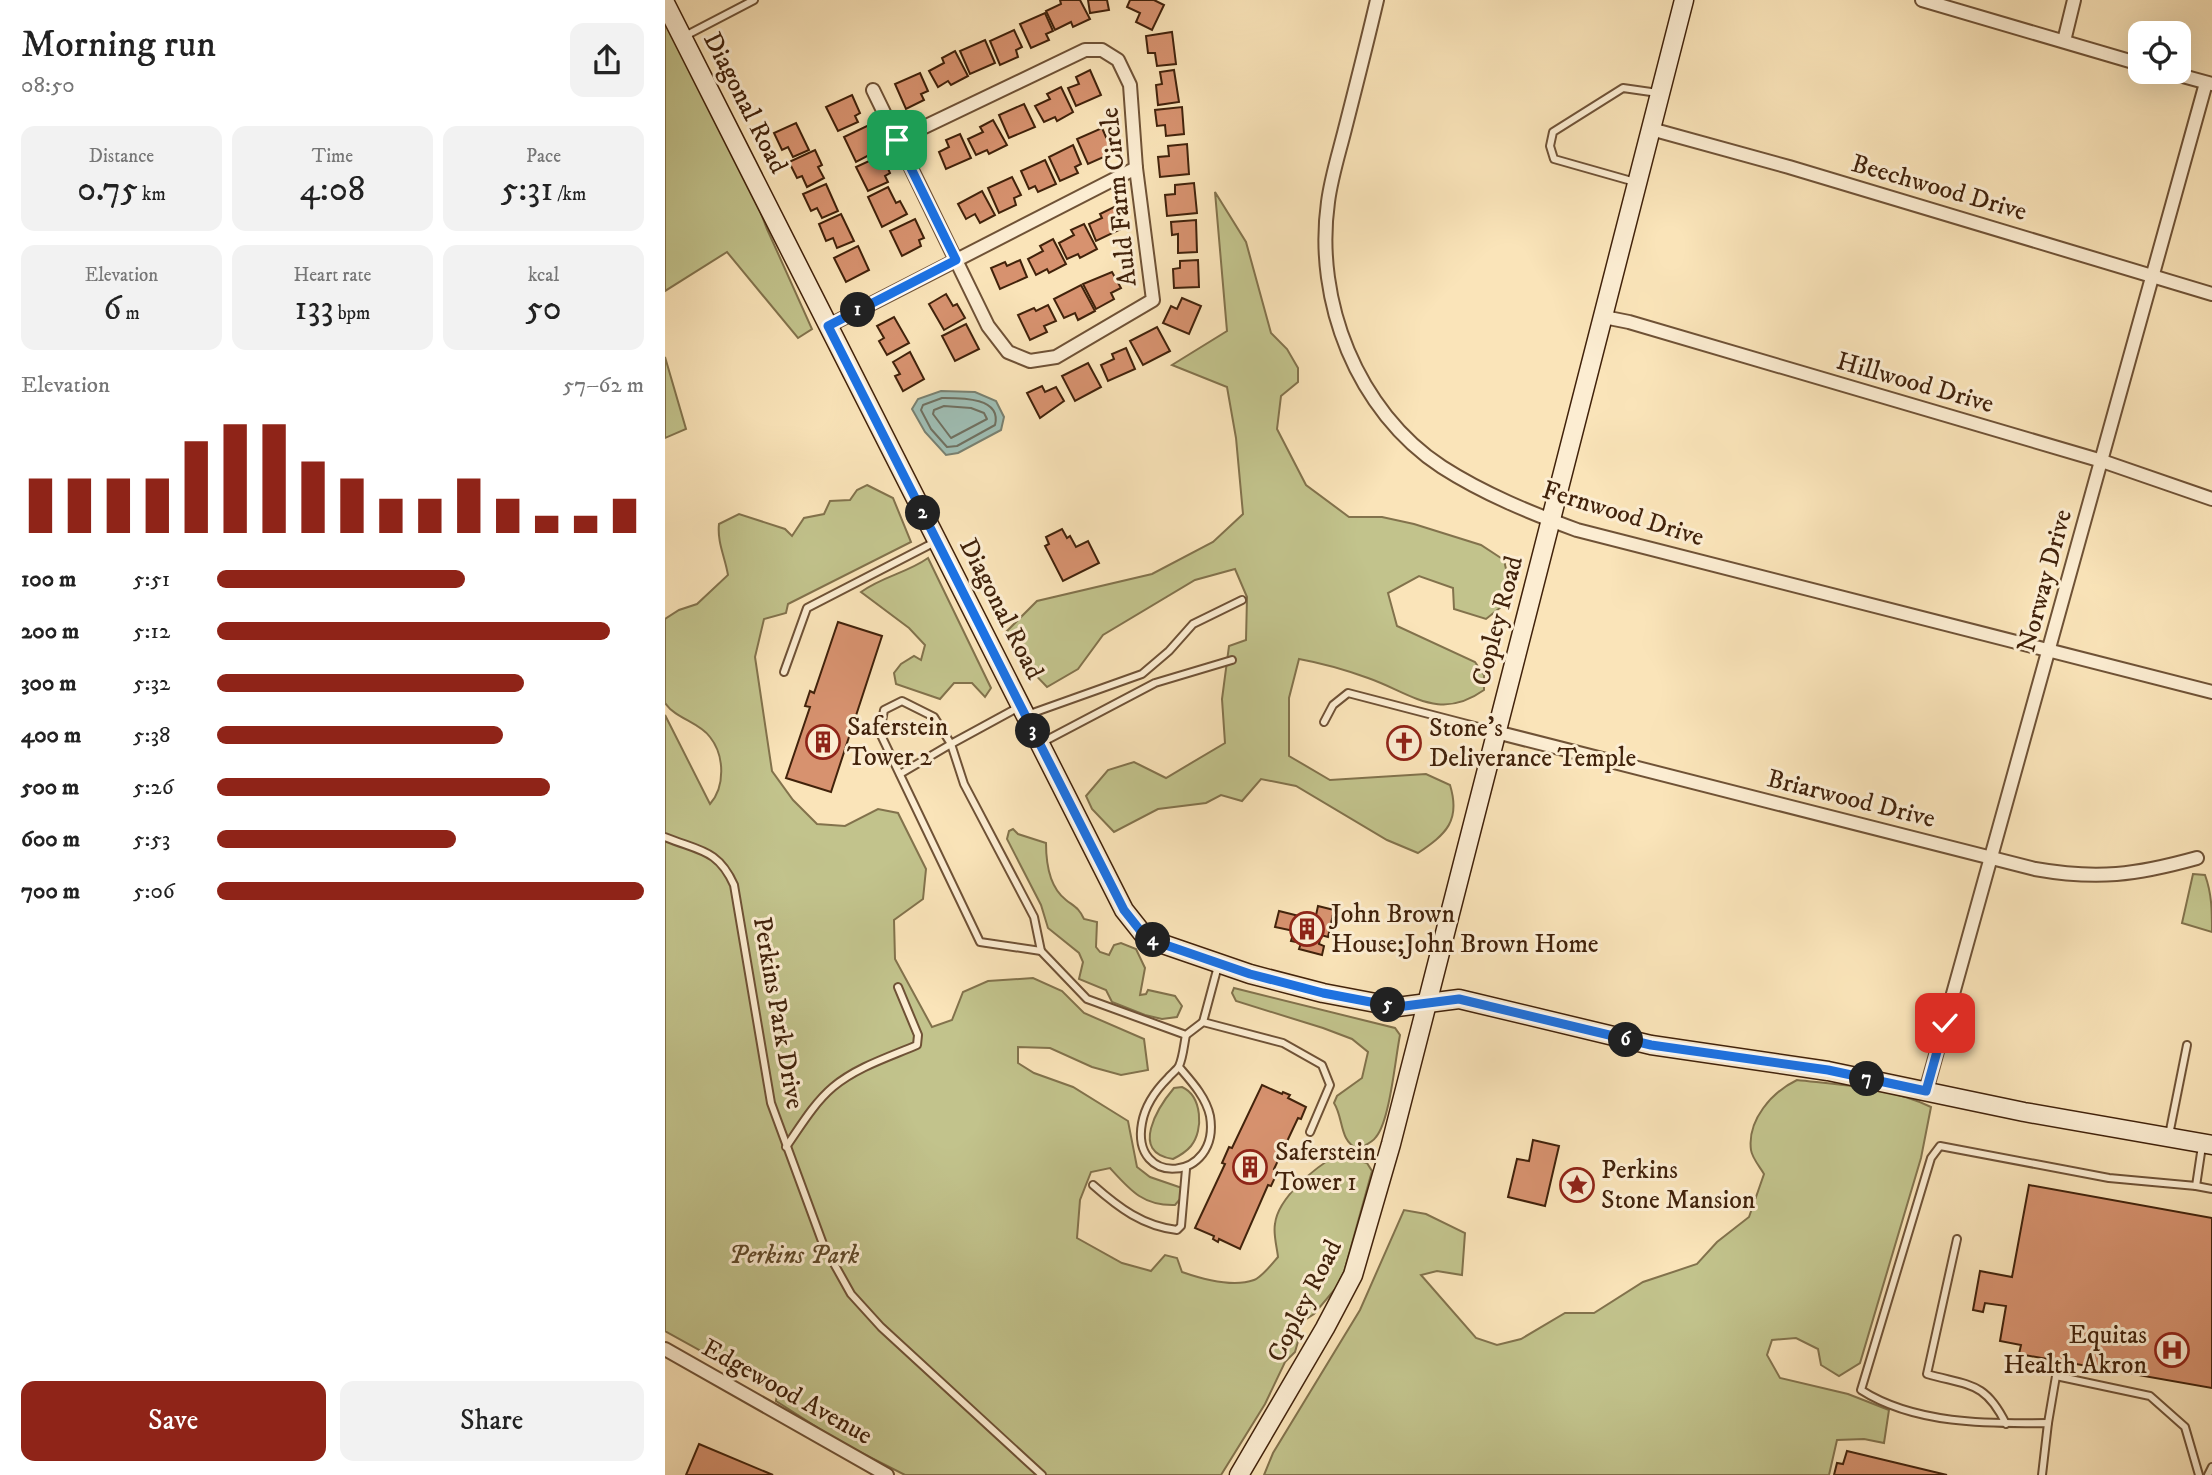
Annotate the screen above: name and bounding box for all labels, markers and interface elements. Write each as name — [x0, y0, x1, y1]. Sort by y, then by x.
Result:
text: Morning run — [21, 21, 216, 69]
map controls — [2128, 21, 2191, 84]
button: locate — [2128, 21, 2191, 84]
button: share — [570, 23, 644, 97]
street label: Diagonal Road — [695, 27, 795, 179]
text: 08:50 — [21, 71, 75, 100]
street label: Auld Farm Circle — [1093, 106, 1145, 288]
pin — [867, 110, 927, 170]
icon: arrive — [878, 121, 916, 159]
text: Distance — [89, 145, 154, 168]
text: Time — [312, 145, 353, 168]
text: Pace — [526, 145, 561, 168]
street label: Beechwood Drive — [1847, 147, 2031, 229]
text: 0.75 — [77, 168, 138, 212]
text: 4:08 — [300, 168, 365, 212]
text: 5:31 — [501, 168, 553, 212]
text: km — [138, 183, 166, 206]
text: /km — [553, 183, 586, 206]
text: Elevation — [85, 264, 158, 287]
text: Heart rate — [294, 264, 371, 287]
text: kcal — [528, 264, 559, 287]
text: 6 — [103, 287, 121, 331]
text: 133 — [295, 287, 334, 331]
text: 50 — [525, 287, 562, 331]
pin: 1 — [841, 292, 875, 328]
text: 1 — [854, 298, 861, 321]
text: m — [121, 302, 140, 325]
text: bpm — [334, 302, 370, 325]
street label: Hillwood Drive — [1832, 345, 1998, 421]
text: Elevation — [21, 371, 110, 400]
text: 57–62 m — [563, 371, 644, 400]
street label: Fernwood Drive — [1538, 474, 1708, 554]
pin: 2 — [905, 496, 941, 530]
text: 2 — [918, 501, 927, 524]
street label: Norway Drive — [2010, 506, 2080, 656]
street label: Diagonal Road — [951, 533, 1051, 685]
street label: Copley Road — [1465, 552, 1531, 690]
text: 100 m — [21, 565, 76, 594]
text: 5:51 — [133, 565, 170, 594]
text: 200 m — [21, 617, 79, 646]
text: 5:12 — [133, 617, 170, 646]
text: 300 m — [21, 669, 77, 698]
text: 5:32 — [133, 669, 170, 698]
place label: Saferstein Tower 2 — [847, 711, 949, 774]
place label: Stone's Deliverance Temple — [1429, 712, 1636, 775]
pin: 3 — [1015, 714, 1051, 748]
text: 3 — [1029, 719, 1036, 742]
text: 400 m — [21, 721, 81, 750]
text: 5:38 — [133, 721, 171, 750]
building icon: Saferstein Tower 2 — [804, 723, 842, 761]
church icon: Stone's Deliverance Temple — [1385, 724, 1423, 762]
street label: Briarwood Drive — [1764, 762, 1938, 836]
text: 500 m — [21, 773, 79, 802]
text: 5:26 — [133, 773, 174, 802]
text: 600 m — [21, 825, 80, 854]
text: 5:53 — [133, 825, 170, 854]
text: 700 m — [21, 877, 80, 906]
text: 5:06 — [133, 877, 175, 906]
place label: John Brown House;John Brown Home — [1329, 898, 1599, 961]
building icon: John Brown House;John Brown Home — [1288, 910, 1326, 948]
street label: Perkins Park Drive — [745, 914, 811, 1112]
pin: 4 — [1135, 922, 1170, 958]
text: 4 — [1147, 928, 1158, 951]
pin: 5 — [1371, 988, 1405, 1023]
text: 5 — [1383, 993, 1392, 1016]
pin — [1915, 993, 1975, 1053]
icon: check — [1926, 1004, 1964, 1042]
pin: 6 — [1609, 1023, 1643, 1058]
text: 6 — [1621, 1028, 1630, 1051]
pin: 7 — [1849, 1062, 1885, 1096]
text: 7 — [1861, 1067, 1872, 1090]
place label: Saferstein Tower 1 — [1275, 1136, 1377, 1199]
building icon: Saferstein Tower 1 — [1231, 1148, 1269, 1186]
place label: Perkins Stone Mansion — [1601, 1154, 1756, 1217]
place icon: Perkins Stone Mansion — [1558, 1166, 1596, 1204]
street label: Copley Road — [1260, 1234, 1350, 1368]
park label: Perkins Park — [729, 1239, 859, 1272]
place label: Equitas Health Akron — [2003, 1319, 2147, 1382]
street label: Edgewood Avenue — [696, 1331, 878, 1453]
hospital icon: Equitas Health Akron — [2153, 1331, 2191, 1369]
button: Save — [21, 1381, 326, 1461]
button: Share — [340, 1381, 644, 1461]

